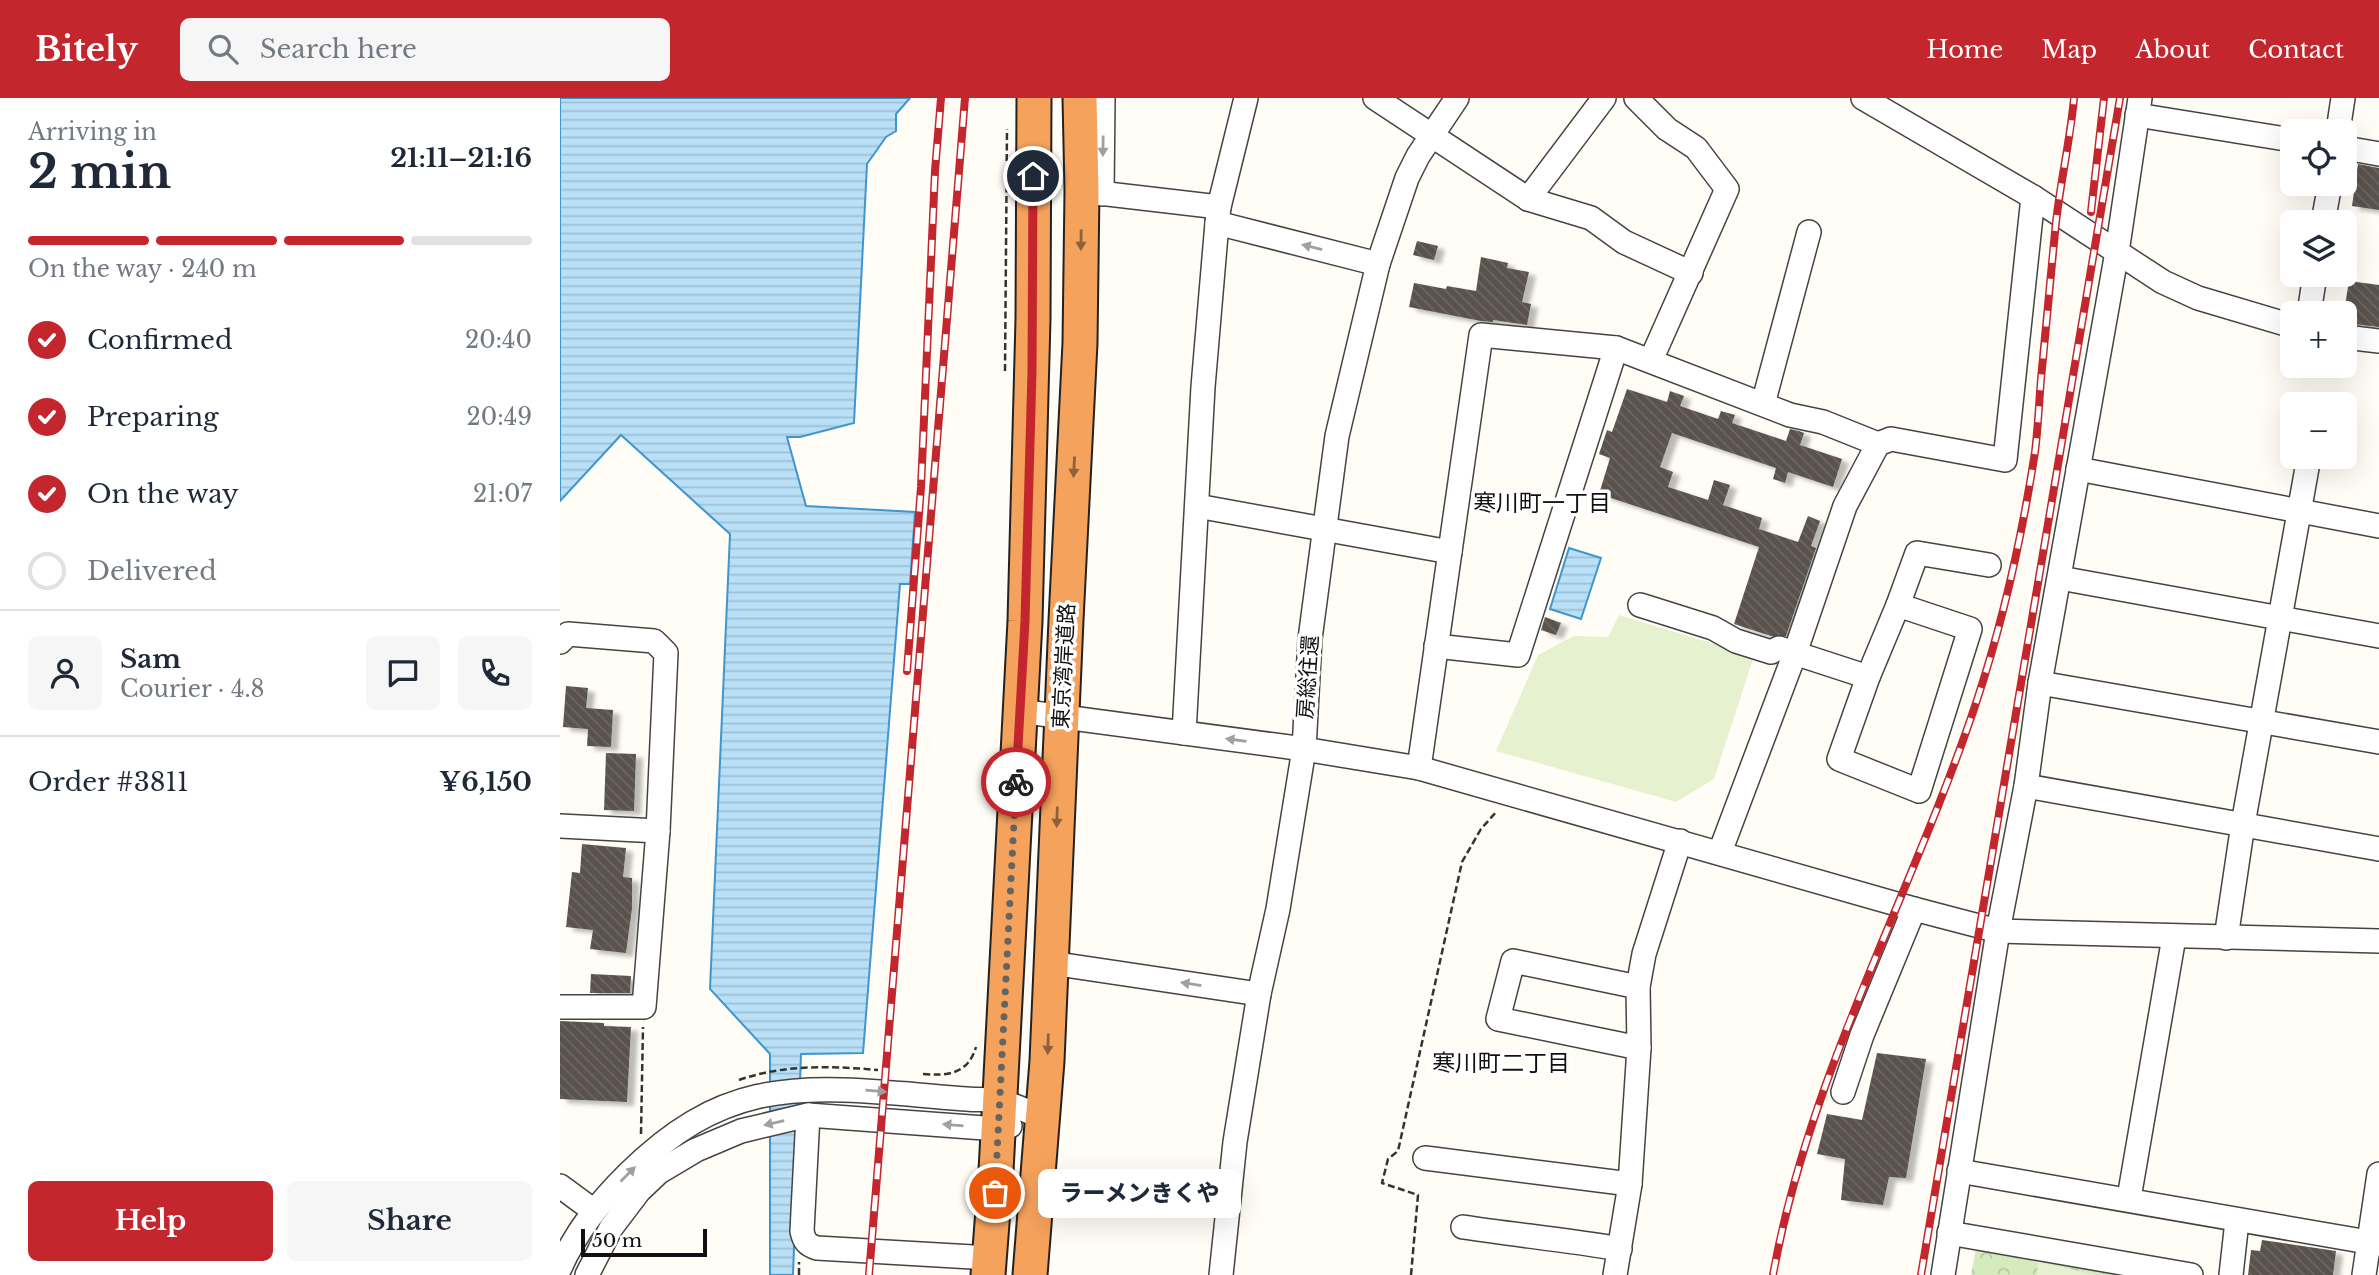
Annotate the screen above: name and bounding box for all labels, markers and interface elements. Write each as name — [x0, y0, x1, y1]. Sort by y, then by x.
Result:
search box — [180, 18, 670, 81]
text: Bitely — [35, 29, 138, 70]
icon: search — [204, 30, 242, 68]
text: Search here — [260, 33, 417, 65]
text: Home — [1927, 35, 2003, 64]
text: Map — [2041, 35, 2097, 64]
text: About — [2135, 35, 2210, 64]
text: Contact — [2248, 35, 2344, 64]
text: Arriving in — [28, 118, 157, 146]
map controls — [2280, 119, 2357, 469]
button: locate — [2280, 119, 2357, 196]
one-way arrow — [1097, 135, 1109, 157]
text: 21:11–21:16 — [390, 142, 532, 174]
text: 2 min — [28, 143, 171, 200]
pin — [1003, 146, 1063, 206]
icon: home — [1014, 157, 1052, 195]
button: layers — [2280, 210, 2357, 287]
one-way arrow — [1075, 229, 1087, 251]
one-way arrow — [1301, 241, 1323, 252]
text: On the way · 240 m — [28, 255, 257, 283]
button: + — [2280, 301, 2357, 378]
icon: check — [28, 321, 66, 359]
text: Confirmed — [87, 324, 232, 356]
text: 20:40 — [465, 326, 532, 354]
button: − — [2280, 392, 2357, 469]
icon: check — [28, 398, 66, 436]
text: Preparing — [87, 401, 219, 433]
text: 20:49 — [467, 403, 532, 431]
one-way arrow — [1068, 456, 1079, 478]
icon: check — [28, 475, 66, 513]
text: On the way — [87, 478, 239, 510]
text: 21:07 — [473, 480, 532, 508]
district label: 寒川町一丁目 — [1473, 489, 1611, 517]
text: Delivered — [87, 555, 217, 587]
street label: 東京湾岸道路 — [1048, 602, 1080, 730]
street label: 房総往還 — [1292, 634, 1324, 720]
button: person — [28, 636, 102, 710]
button: chat — [366, 636, 440, 710]
button: phone — [458, 636, 532, 710]
text: Sam — [120, 643, 181, 675]
text: Courier · 4.8 — [120, 675, 265, 703]
one-way arrow — [1225, 734, 1247, 745]
courier — [981, 747, 1051, 817]
icon: bike — [997, 763, 1035, 801]
text: Order #3811 — [28, 766, 189, 798]
text: ¥6,150 — [439, 766, 532, 798]
one-way arrow — [1051, 806, 1062, 828]
one-way arrow — [1180, 978, 1202, 989]
one-way arrow — [1042, 1033, 1053, 1055]
district label: 寒川町二丁目 — [1432, 1049, 1570, 1077]
one-way arrow — [865, 1086, 887, 1097]
one-way arrow — [763, 1117, 785, 1128]
one-way arrow — [941, 1119, 963, 1130]
pin — [965, 1163, 1025, 1223]
one-way arrow — [620, 1166, 636, 1183]
callout: ラーメンきくや — [1037, 1168, 1240, 1218]
icon: bag — [976, 1174, 1014, 1212]
text: ラーメンきくや — [1059, 1179, 1220, 1207]
button: Help — [28, 1181, 273, 1261]
button: Share — [287, 1181, 532, 1261]
scale bar — [581, 1226, 707, 1258]
text: 50 m — [592, 1229, 642, 1252]

